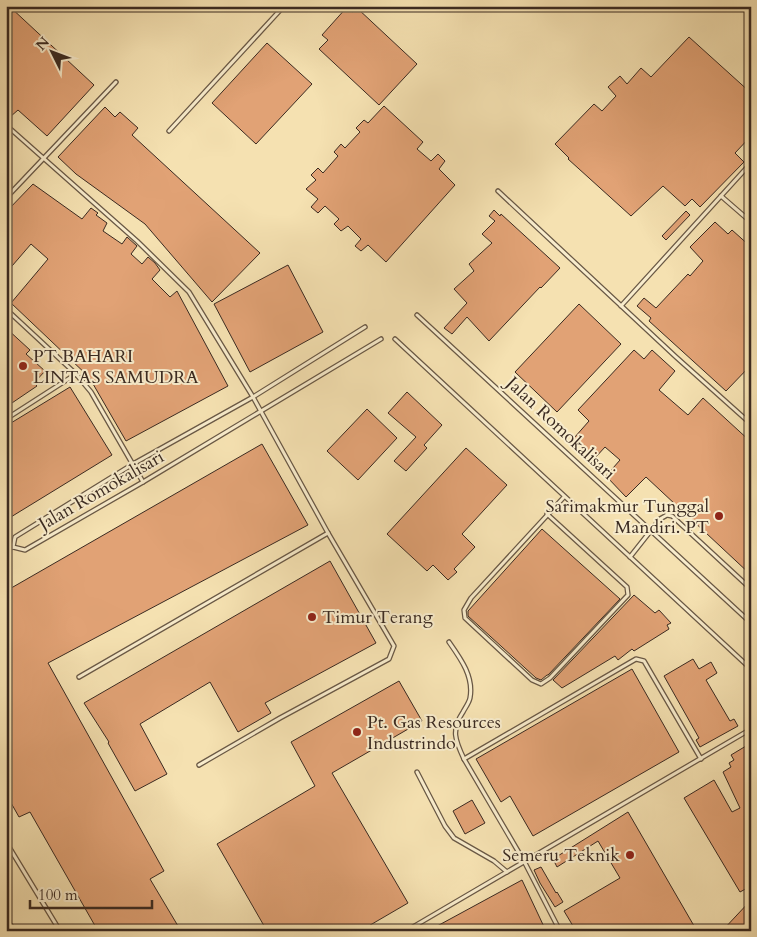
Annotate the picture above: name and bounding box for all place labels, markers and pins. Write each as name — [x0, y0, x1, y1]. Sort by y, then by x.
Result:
place label: PT BAHARI LINTAS SAMUDRA — [33, 344, 199, 390]
marker: PT BAHARI LINTAS SAMUDRA — [17, 360, 29, 372]
place label: Sarimakmur Tunggal Mandiri. PT — [546, 494, 709, 540]
marker: Sarimakmur Tunggal Mandiri. PT — [713, 510, 725, 522]
place label: Timur Terang — [322, 605, 434, 630]
marker: Timur Terang — [306, 611, 318, 623]
place label: Pt. Gas Resources Industrindo — [367, 710, 501, 756]
marker: Pt. Gas Resources Industrindo — [351, 726, 363, 738]
place label: Semeru Teknik — [502, 843, 620, 868]
marker: Semeru Teknik — [624, 849, 636, 861]

